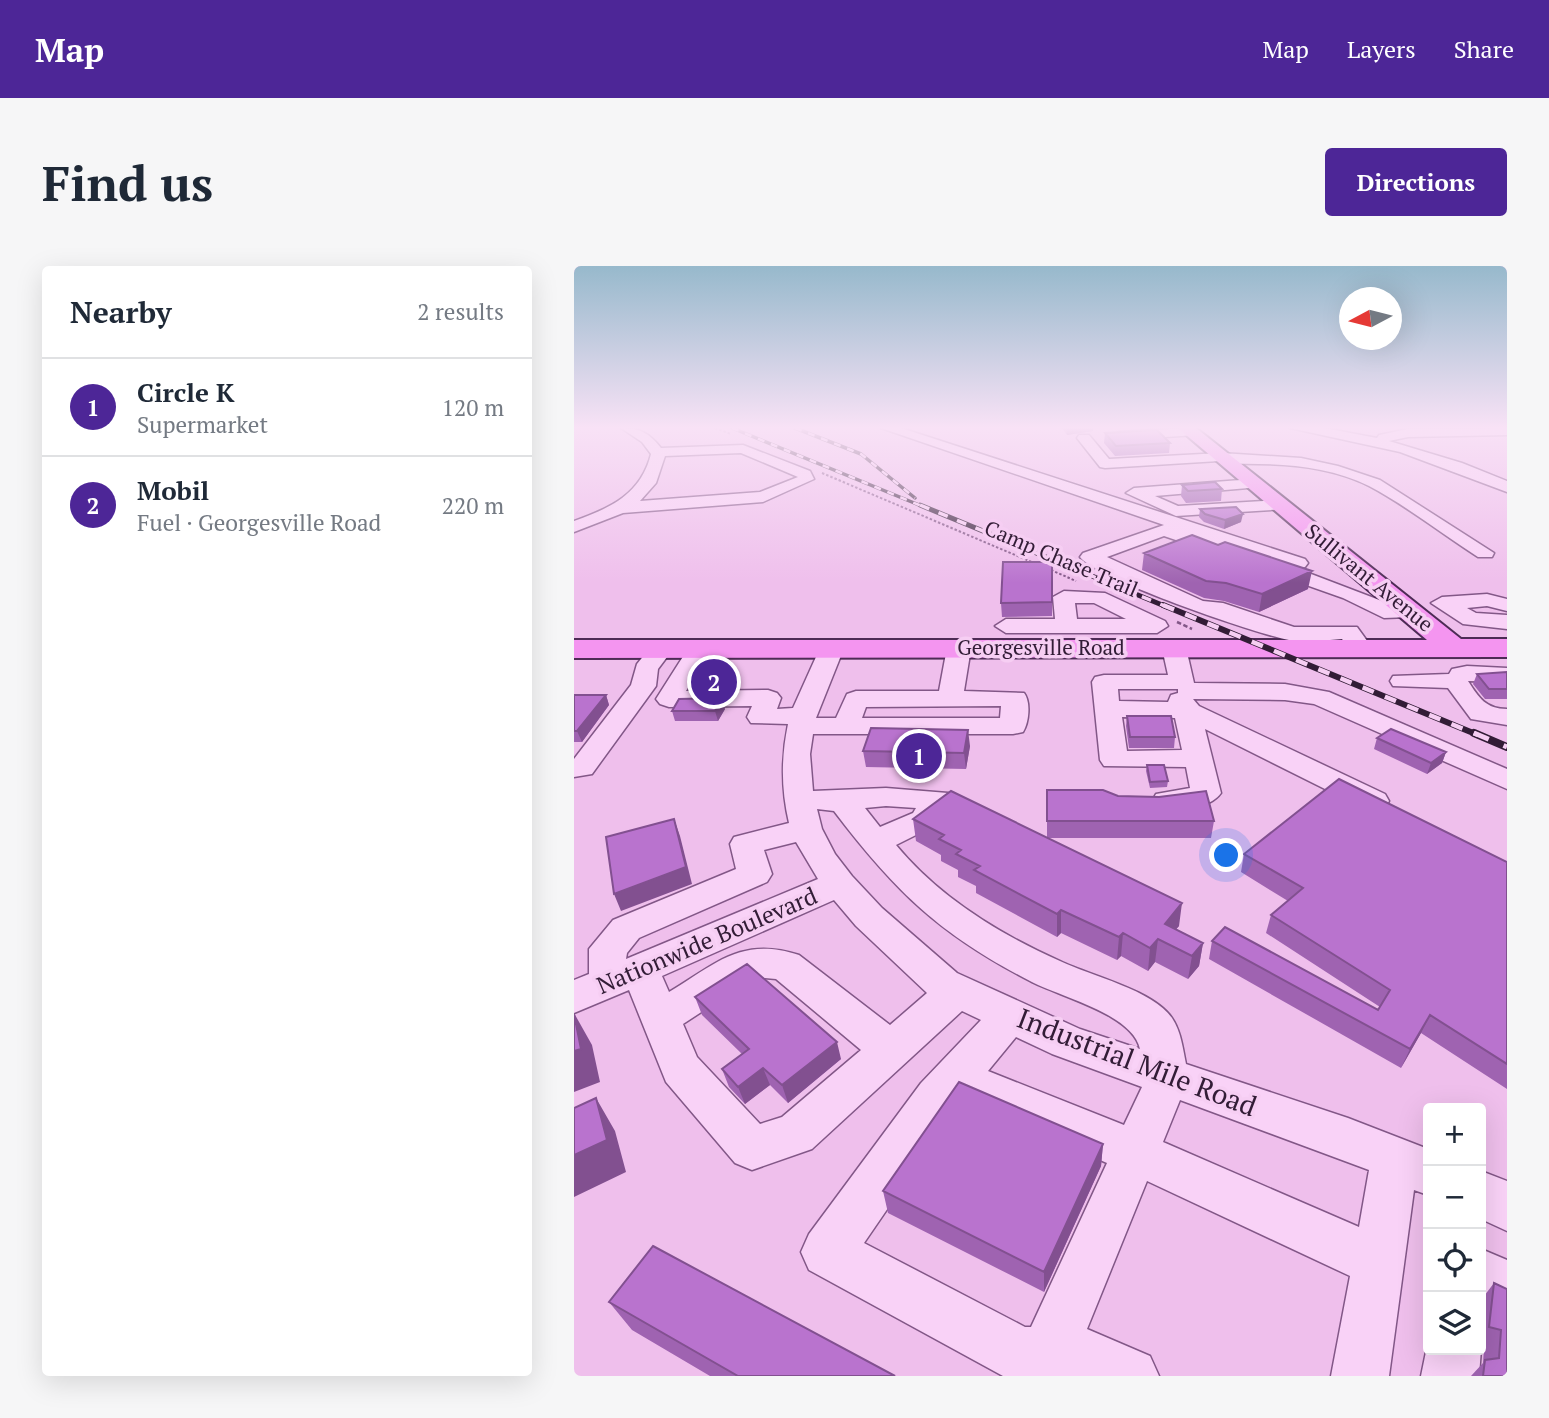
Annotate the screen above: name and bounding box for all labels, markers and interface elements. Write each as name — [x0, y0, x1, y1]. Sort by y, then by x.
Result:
text: Map — [35, 28, 104, 71]
text: Map — [1262, 33, 1309, 65]
text: Layers — [1347, 33, 1416, 65]
text: Share — [1454, 33, 1514, 65]
button: Directions — [1325, 148, 1507, 216]
text: Find us — [42, 150, 213, 215]
north arrow — [1339, 287, 1402, 350]
text: Nearby — [70, 292, 172, 332]
text: 2 results — [417, 296, 504, 327]
text: Circle K — [137, 375, 234, 409]
text: 1 — [87, 392, 100, 423]
text: 120 m — [442, 392, 504, 423]
text: Supermarket — [137, 409, 268, 440]
text: Mobil — [137, 473, 209, 507]
text: 2 — [87, 490, 100, 521]
text: 220 m — [442, 490, 504, 521]
text: Fuel · Georgesville Road — [137, 507, 381, 538]
street label: Camp Chase Trail — [980, 513, 1142, 603]
street label: Sullivant Avenue — [1300, 517, 1440, 638]
street label: Georgesville Road — [957, 633, 1125, 661]
pin: 2 — [691, 656, 737, 708]
pin: 1 — [896, 730, 942, 782]
your location — [1209, 838, 1243, 872]
street label: Nationwide Boulevard — [591, 879, 822, 1001]
street label: Industrial Mile Road — [1012, 999, 1262, 1124]
map controls — [1423, 1103, 1486, 1355]
button: + — [1423, 1103, 1486, 1166]
button: − — [1423, 1166, 1486, 1229]
button: locate — [1423, 1229, 1486, 1292]
button: layers — [1423, 1292, 1486, 1355]

